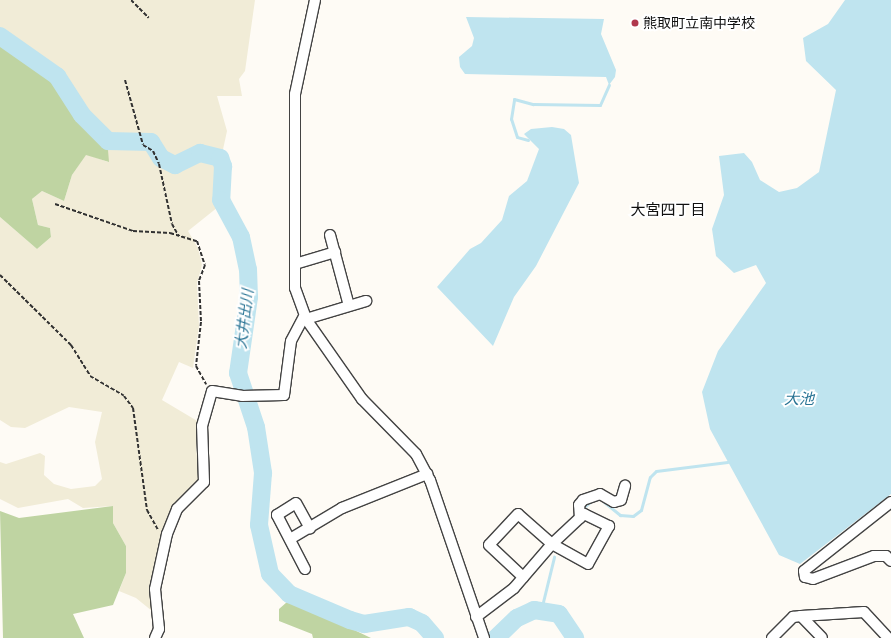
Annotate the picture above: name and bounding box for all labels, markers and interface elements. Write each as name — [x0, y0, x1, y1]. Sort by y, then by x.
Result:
place label: 熊取町立南中学校 — [643, 15, 755, 31]
marker: 熊取町立南中学校 — [630, 18, 640, 28]
district label: 大宮四丁目 — [631, 201, 705, 219]
water label: 大井出川 — [231, 288, 257, 350]
water label: 大池 — [784, 390, 814, 408]

